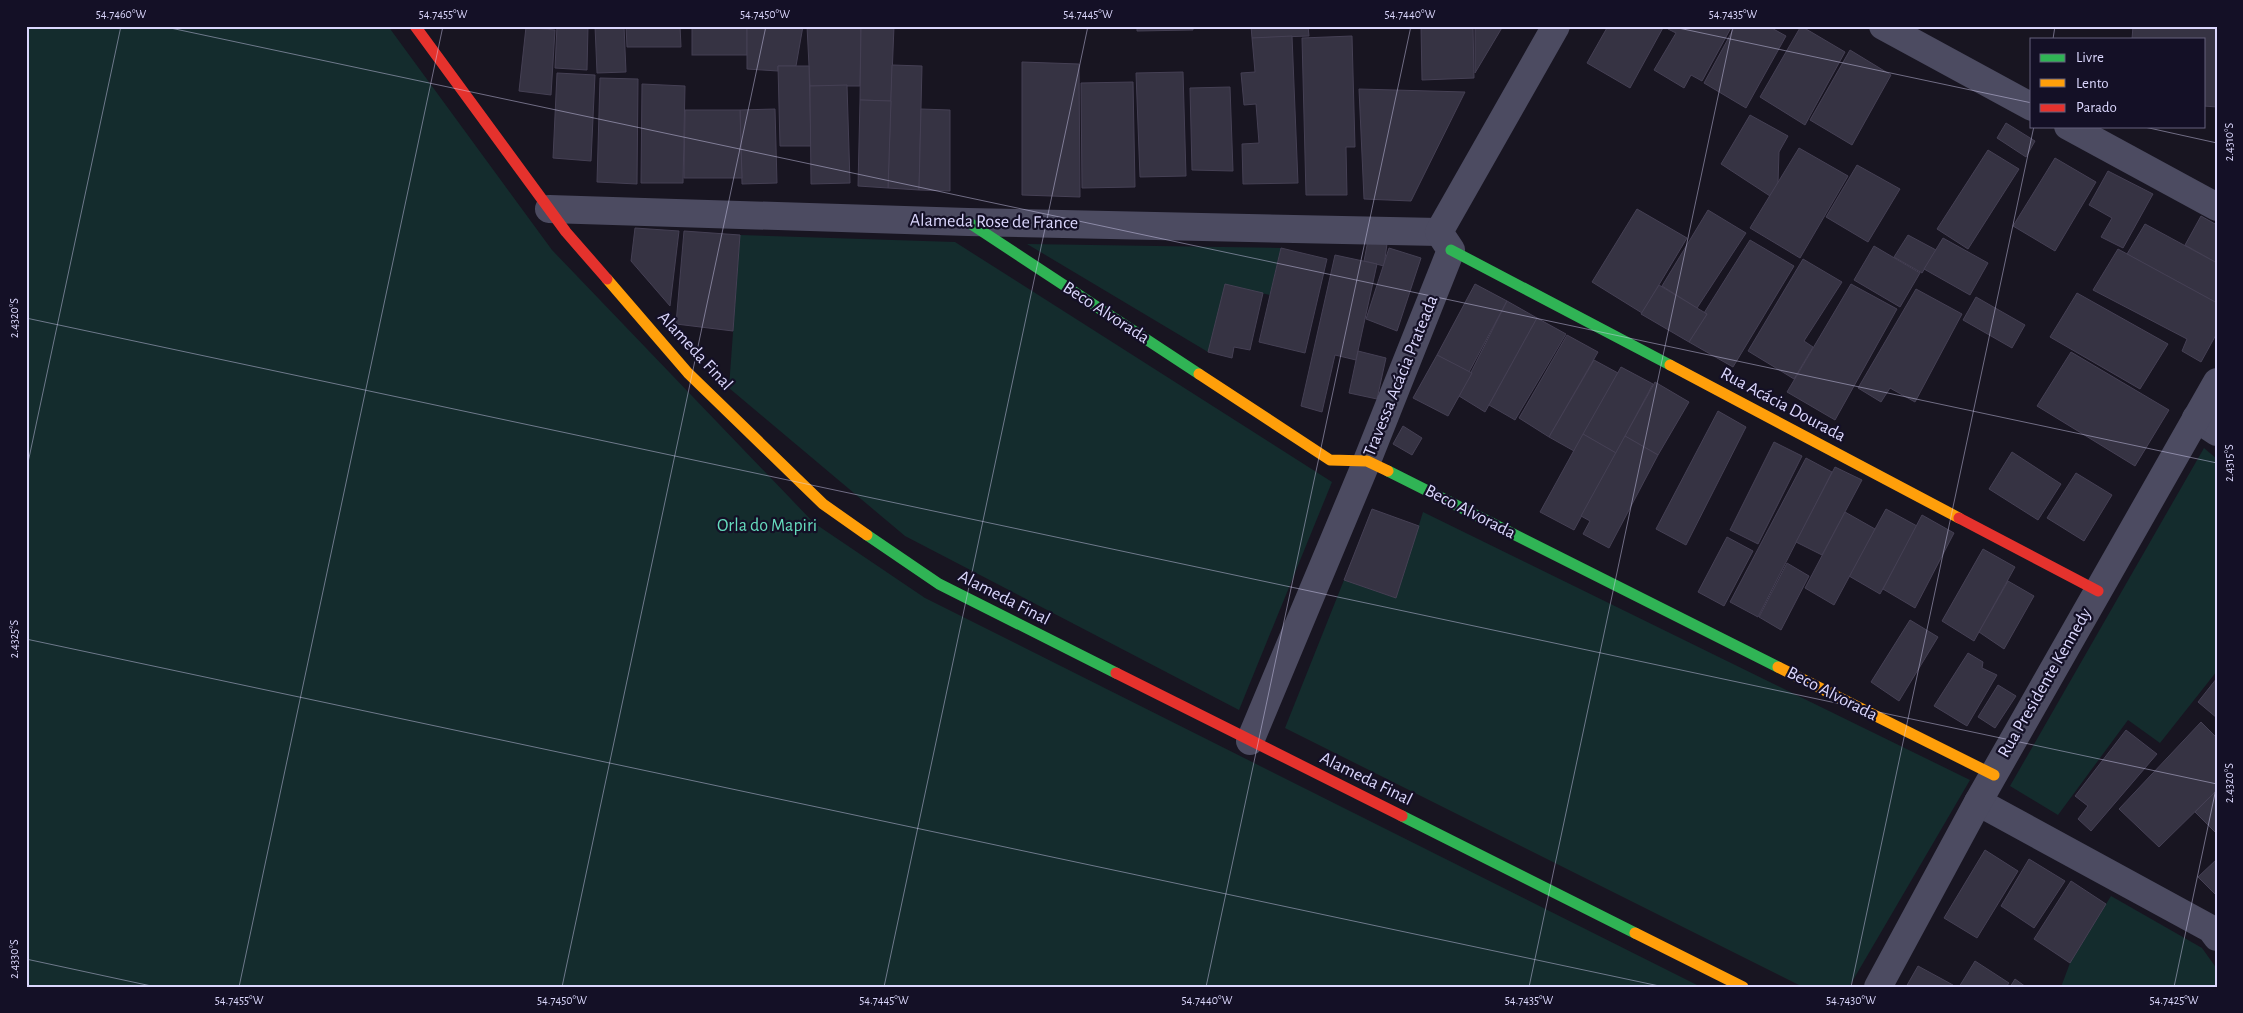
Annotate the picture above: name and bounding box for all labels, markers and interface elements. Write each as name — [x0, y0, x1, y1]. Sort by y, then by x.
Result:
text: 54.7460°W — [96, 8, 147, 20]
text: 54.7455°W — [419, 8, 468, 20]
text: 54.7450°W — [740, 8, 790, 20]
text: 54.7445°W — [1063, 8, 1113, 20]
text: 54.7440°W — [1385, 8, 1436, 20]
text: 54.7435°W — [1709, 8, 1758, 20]
legend — [2030, 38, 2206, 128]
text: Livre — [2076, 50, 2104, 65]
text: Lento — [2076, 76, 2109, 91]
text: Parado — [2076, 100, 2117, 115]
text: 2.4310°S — [2223, 122, 2235, 161]
street label: Alameda Rose de France — [910, 212, 1078, 232]
street label: Beco Alvorada — [1060, 279, 1152, 347]
street label: Travessa Acácia Prateada — [1360, 293, 1442, 459]
text: 2.4320°S — [8, 298, 20, 338]
street label: Alameda Final — [654, 308, 736, 394]
street label: Rua Acácia Dourada — [1717, 364, 1849, 446]
text: 2.4315°S — [2223, 444, 2235, 482]
street label: Beco Alvorada — [1422, 482, 1518, 542]
park label: Orla do Mapiri — [717, 517, 817, 535]
street label: Alameda Final — [955, 567, 1053, 629]
street label: Rua Presidente Kennedy — [1995, 605, 2095, 761]
text: 2.4325°S — [8, 619, 20, 658]
street label: Beco Alvorada — [1784, 664, 1880, 724]
street label: Alameda Final — [1317, 749, 1415, 809]
text: 2.4320°S — [2223, 763, 2235, 803]
text: 2.4330°S — [8, 939, 20, 979]
text: 54.7455°W — [215, 994, 264, 1006]
text: 54.7450°W — [537, 994, 587, 1006]
text: 54.7445°W — [859, 994, 909, 1006]
text: 54.7440°W — [1182, 994, 1233, 1006]
text: 54.7435°W — [1505, 994, 1554, 1006]
text: 54.7430°W — [1826, 994, 1876, 1006]
text: 54.7425°W — [2149, 994, 2199, 1006]

